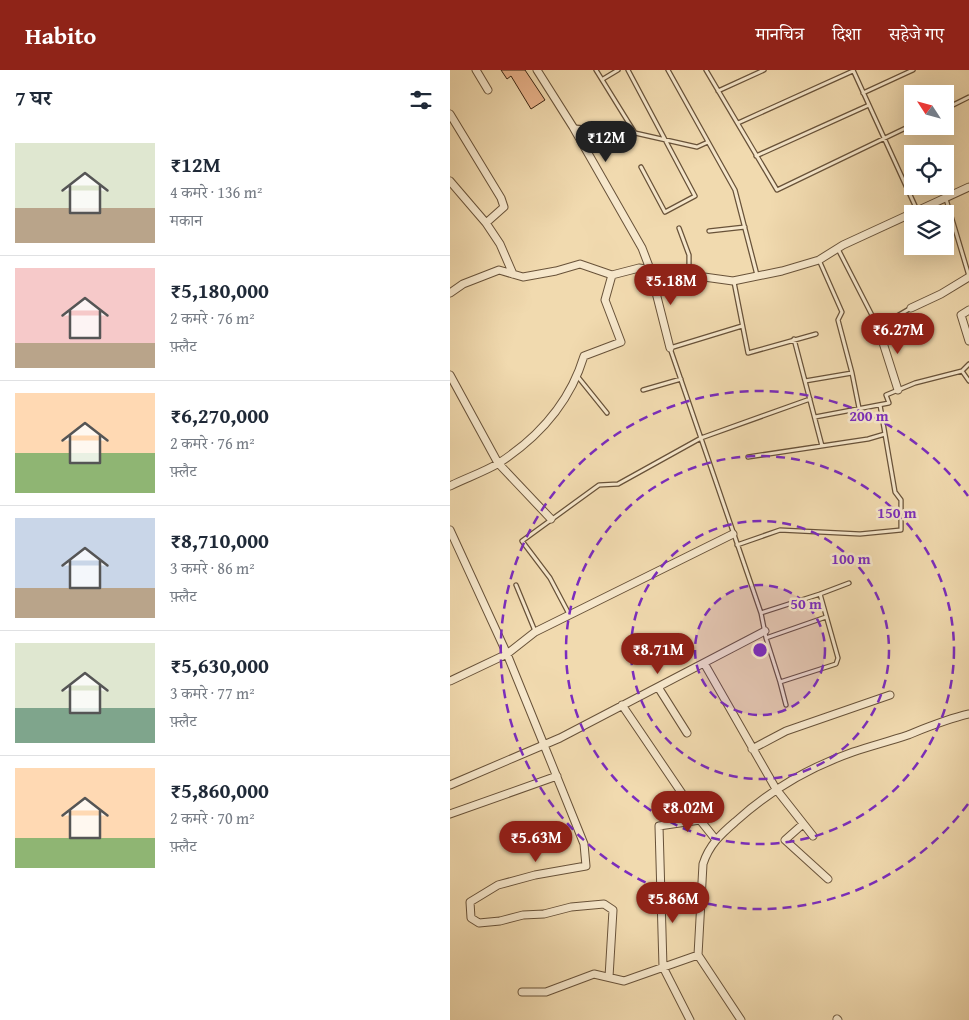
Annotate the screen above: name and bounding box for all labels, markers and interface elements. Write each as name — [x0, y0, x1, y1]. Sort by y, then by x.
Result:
text: Habito — [25, 18, 96, 53]
text: मानचित्र — [755, 20, 804, 47]
text: दिशा — [832, 20, 861, 47]
text: सहेजे गए — [889, 20, 944, 47]
text: 7 घर — [15, 82, 51, 113]
north arrow — [904, 85, 954, 135]
map controls — [904, 85, 954, 255]
icon: filters — [407, 86, 435, 114]
pin: ₹12M — [576, 121, 636, 163]
text: ₹12M — [587, 125, 625, 149]
button: locate — [904, 145, 954, 195]
text: ₹12M — [170, 149, 221, 180]
icon: home — [55, 163, 115, 223]
text: 4 कमरे · 136 m² — [170, 180, 262, 204]
button: layers — [904, 205, 954, 255]
text: मकान — [170, 208, 202, 232]
pin: ₹5.18M — [630, 264, 712, 306]
text: ₹5.18M — [645, 268, 697, 292]
text: ₹5,180,000 — [170, 275, 269, 306]
icon: home — [55, 288, 115, 348]
text: 2 कमरे · 76 m² — [170, 306, 255, 330]
pin: ₹6.27M — [857, 312, 939, 355]
text: ₹6.27M — [872, 317, 924, 341]
text: फ़्लैट — [170, 334, 197, 358]
text: ₹6,270,000 — [170, 400, 269, 431]
text: 200 m — [849, 405, 889, 426]
icon: home — [55, 413, 115, 473]
text: 2 कमरे · 76 m² — [170, 431, 255, 455]
text: फ़्लैट — [170, 459, 197, 483]
text: 150 m — [877, 502, 917, 523]
text: ₹8,710,000 — [170, 525, 269, 556]
icon: home — [55, 538, 115, 598]
text: 100 m — [831, 548, 871, 569]
text: 3 कमरे · 86 m² — [170, 556, 255, 580]
text: फ़्लैट — [170, 584, 197, 608]
text: 50 m — [790, 593, 822, 614]
pin: ₹8.71M — [617, 632, 699, 675]
text: ₹8.71M — [632, 637, 684, 661]
centre of rings — [751, 641, 769, 659]
text: ₹5,630,000 — [170, 650, 269, 681]
icon: home — [55, 663, 115, 723]
text: 3 कमरे · 77 m² — [170, 681, 255, 705]
text: फ़्लैट — [170, 709, 197, 733]
text: ₹5,860,000 — [170, 775, 269, 806]
icon: home — [55, 788, 115, 848]
pin: ₹8.02M — [647, 790, 729, 833]
text: ₹8.02M — [662, 795, 714, 819]
text: 2 कमरे · 70 m² — [170, 806, 255, 830]
pin: ₹5.63M — [495, 820, 577, 863]
text: ₹5.63M — [510, 825, 562, 849]
text: फ़्लैट — [170, 834, 197, 858]
pin: ₹5.86M — [632, 882, 714, 924]
text: ₹5.86M — [647, 886, 699, 910]

